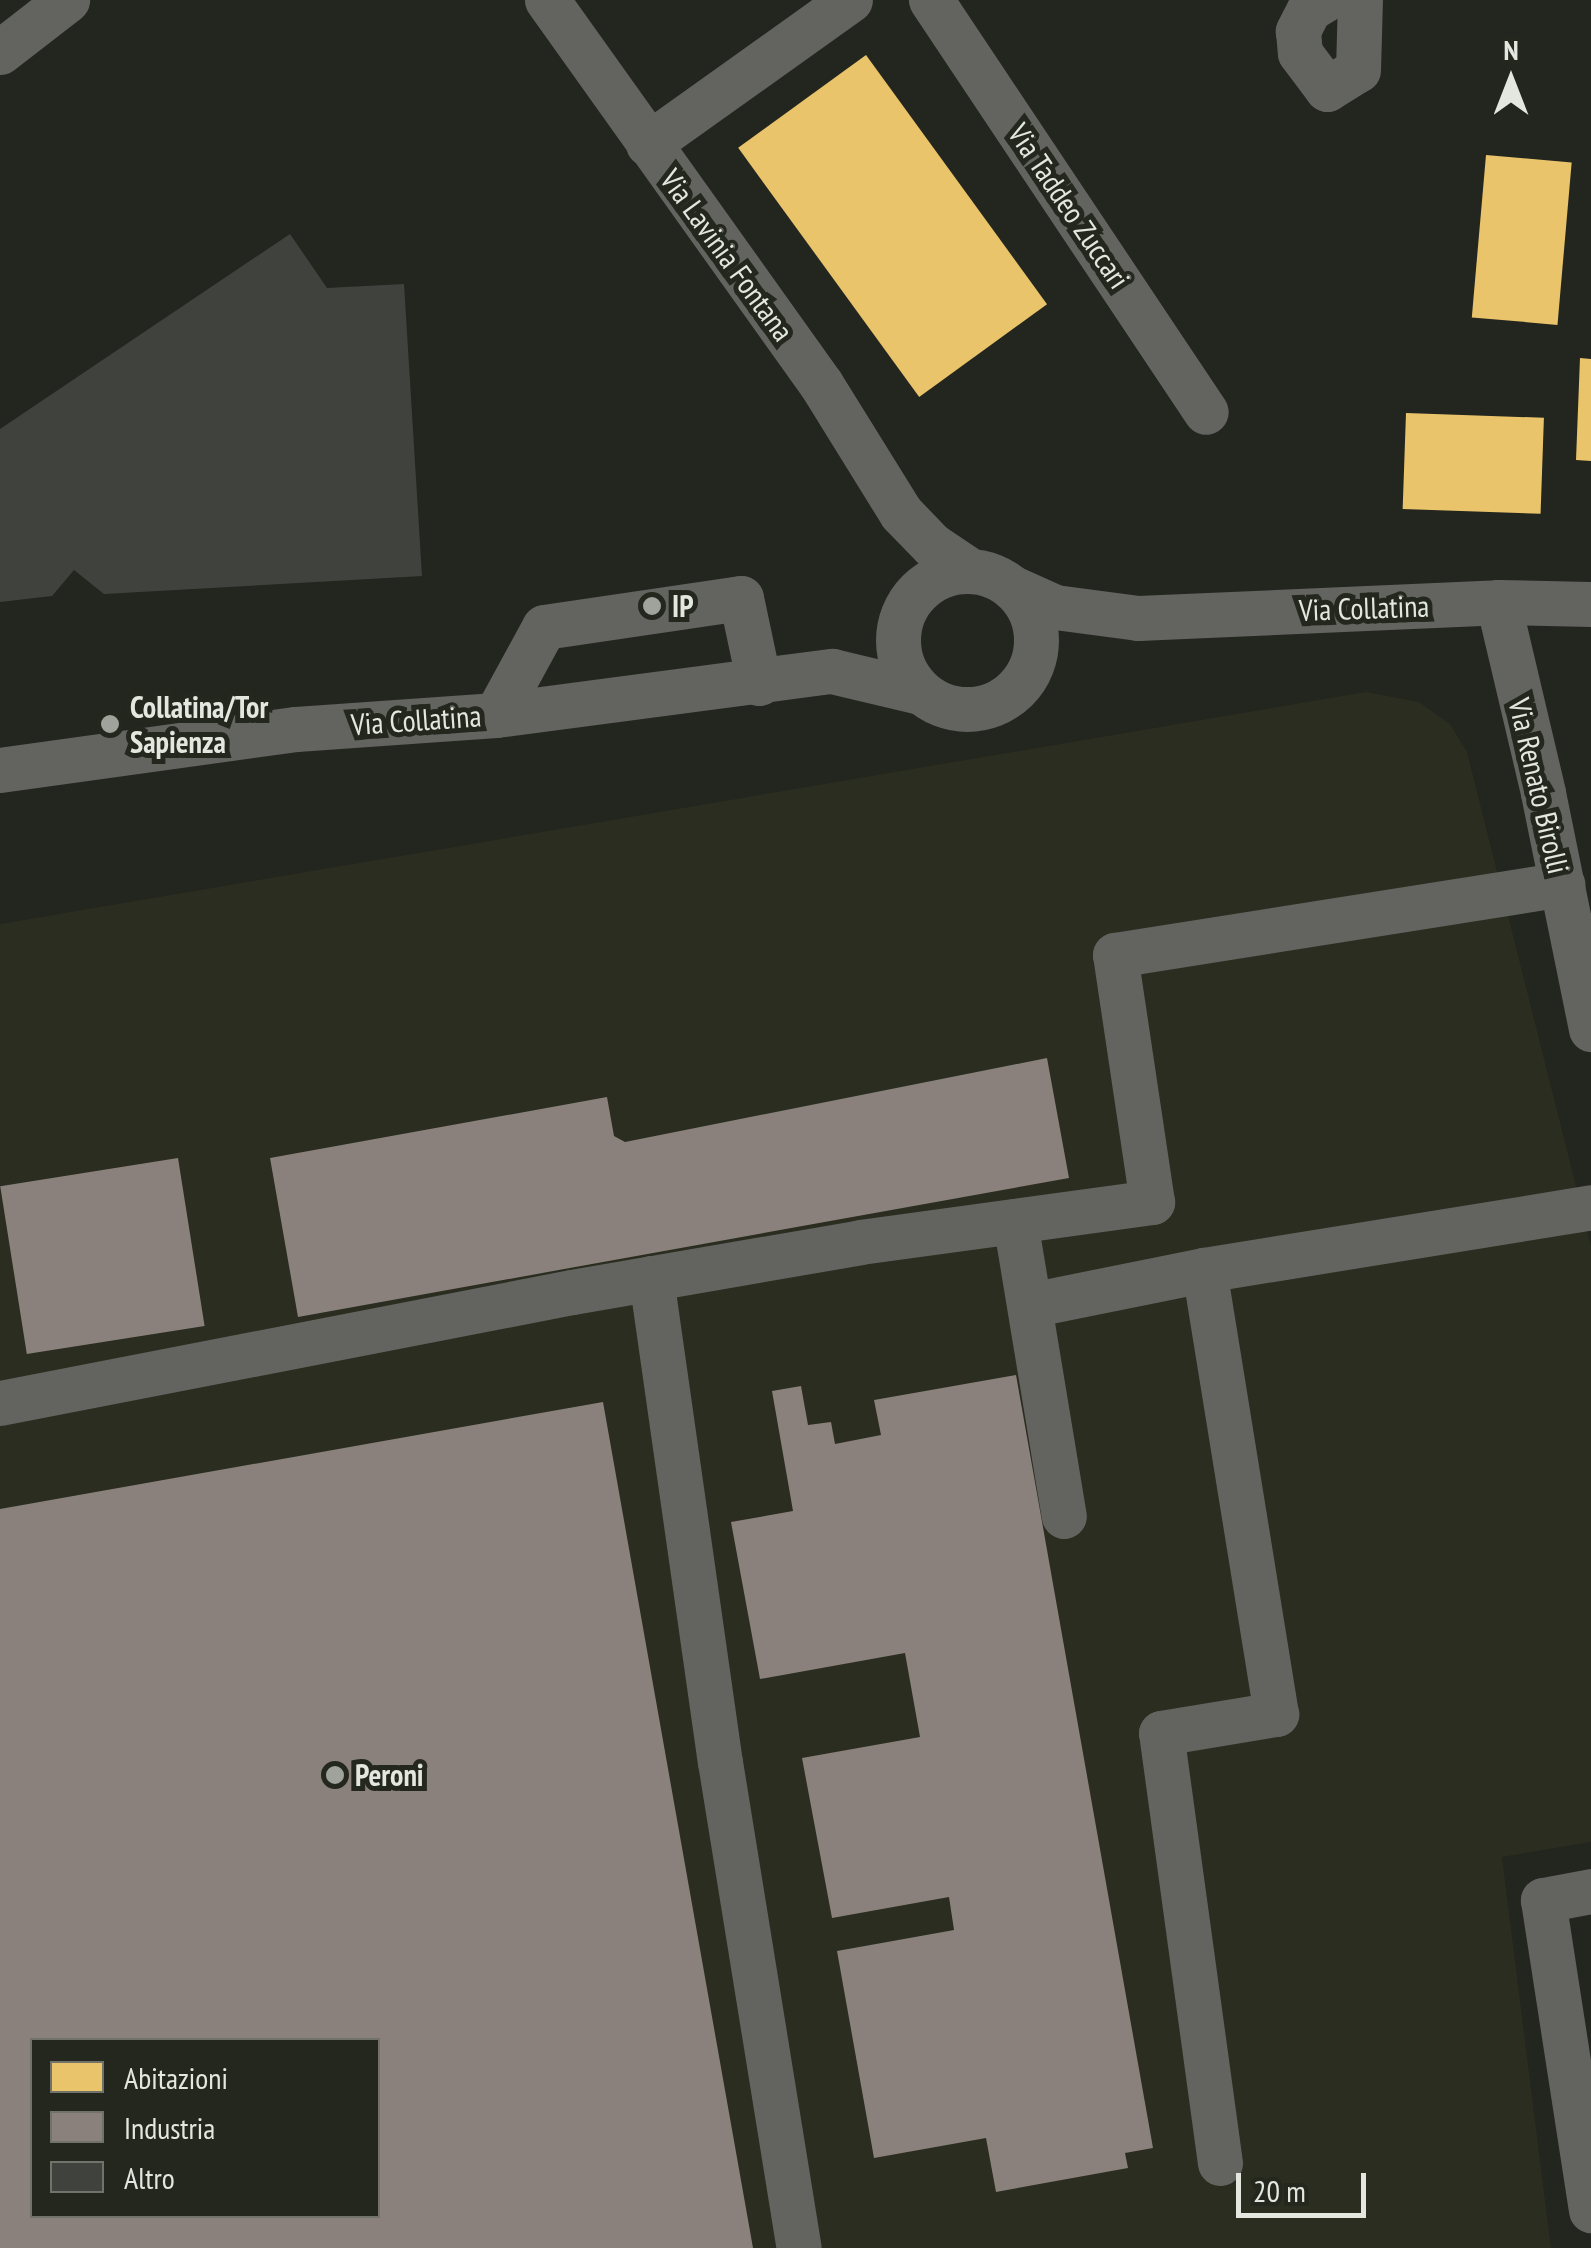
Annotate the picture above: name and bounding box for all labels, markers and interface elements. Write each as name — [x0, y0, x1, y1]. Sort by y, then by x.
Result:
north arrow — [1461, 30, 1561, 130]
text: N — [1503, 31, 1519, 68]
street label: Via Taddeo Zuccari — [1000, 116, 1138, 296]
street label: Via Lavinia Fontana — [653, 162, 801, 348]
place label: IP — [672, 588, 693, 624]
street label: Via Collatina — [1298, 588, 1430, 628]
marker: IP — [641, 595, 663, 617]
place label: Collatina/Tor Sapienza — [130, 689, 268, 760]
street label: Via Renato Birolli — [1501, 695, 1577, 877]
street label: Via Collatina — [350, 697, 482, 743]
marker: Collatina/Tor Sapienza — [99, 713, 121, 735]
place label: Peroni — [355, 1757, 424, 1793]
marker: Peroni — [324, 1764, 346, 1786]
legend — [30, 2038, 380, 2218]
text: Abitazioni — [124, 2058, 228, 2097]
text: Industria — [124, 2108, 215, 2147]
scale bar — [1241, 2153, 1371, 2215]
text: Altro — [124, 2158, 175, 2197]
text: 20 m — [1253, 2171, 1306, 2210]

